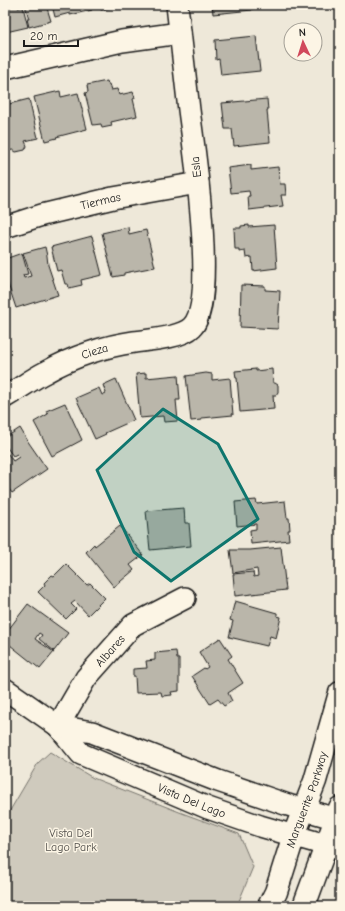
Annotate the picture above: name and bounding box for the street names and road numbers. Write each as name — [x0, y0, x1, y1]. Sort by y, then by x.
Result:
street label: Esla — [188, 156, 204, 178]
street label: Tiermas — [79, 190, 122, 213]
street label: Cieza — [79, 340, 110, 362]
street label: Albares — [92, 632, 128, 670]
street label: Marguerite Parkway — [283, 749, 330, 850]
street label: Vista Del Lago — [155, 780, 228, 821]

